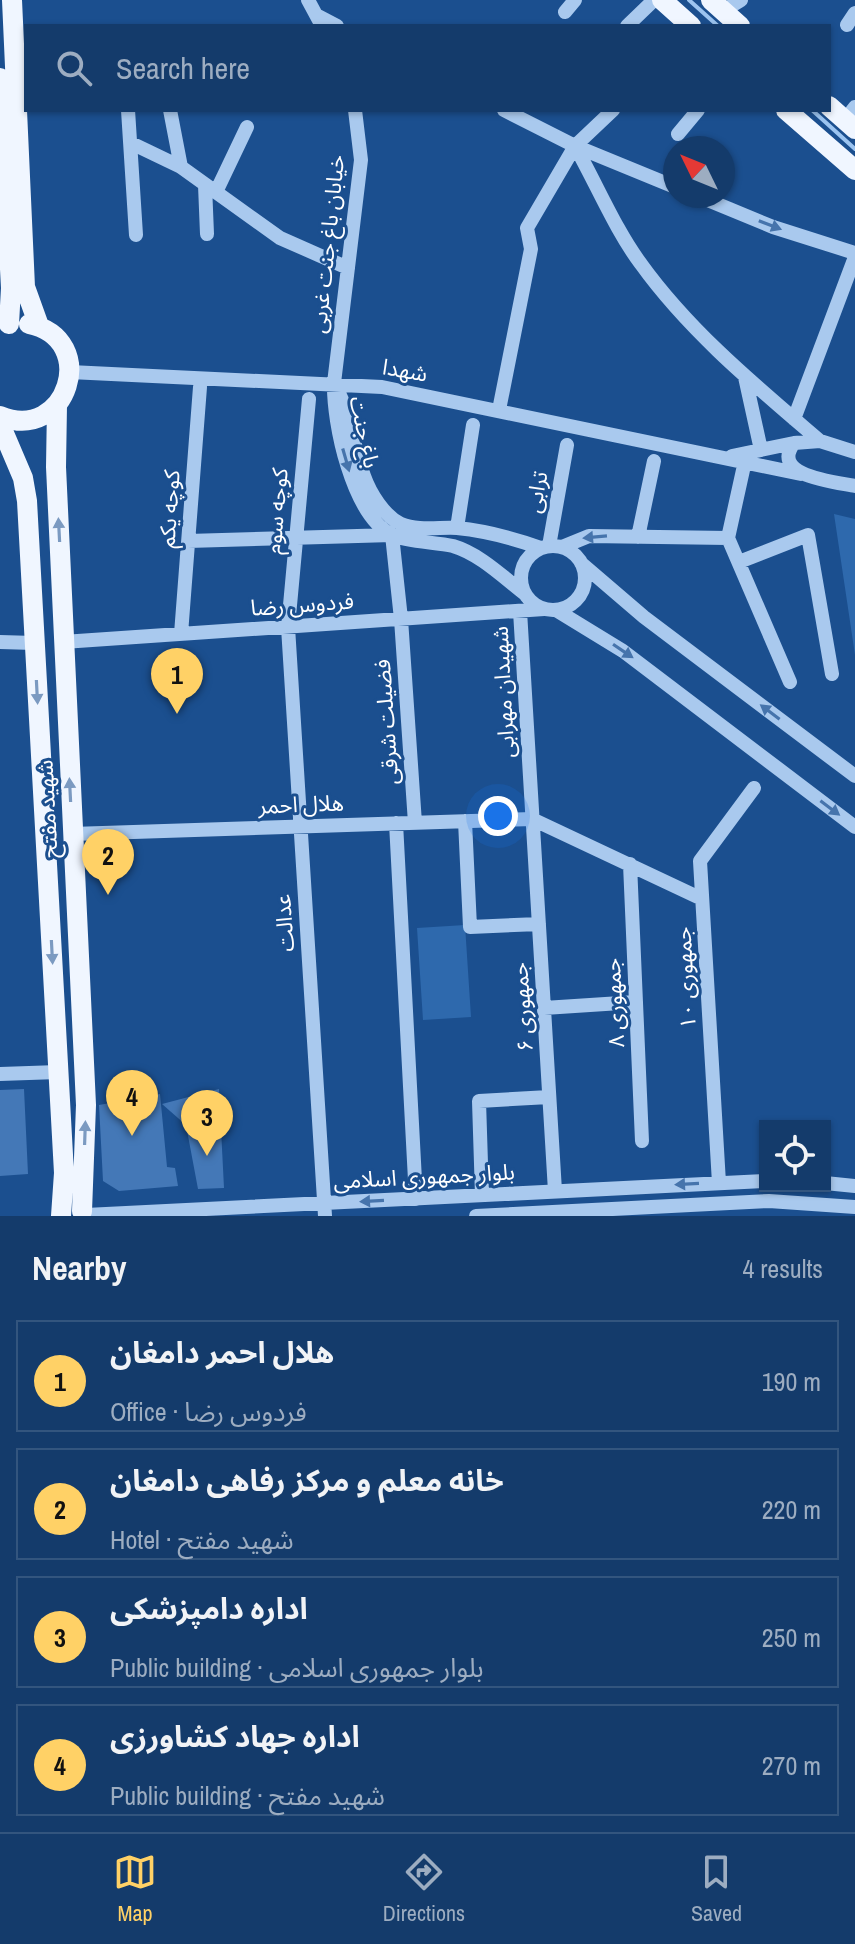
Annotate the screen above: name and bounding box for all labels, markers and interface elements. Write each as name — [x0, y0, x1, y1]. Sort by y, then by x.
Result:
search box — [24, 24, 831, 112]
icon: search — [52, 46, 96, 90]
text: Search here — [116, 48, 250, 88]
north arrow — [663, 136, 735, 208]
street label: خیابان باغ جنت غربی — [303, 153, 353, 335]
one-way arrow — [758, 219, 782, 232]
street label: شهدا — [380, 351, 430, 389]
street label: باغ جنت — [341, 393, 387, 471]
one-way arrow — [340, 448, 353, 472]
street label: کوچه سوم — [257, 466, 297, 556]
street label: کوچه یکم — [151, 468, 189, 549]
street label: ترابی — [518, 469, 554, 515]
one-way arrow — [52, 517, 65, 542]
one-way arrow — [582, 531, 607, 544]
street label: فردوس رضا — [249, 585, 355, 623]
street label: شهیدان مهرابی — [485, 625, 521, 759]
one-way arrow — [612, 644, 633, 659]
pin: 1 — [151, 648, 203, 714]
street label: فضیلت شرقی — [367, 658, 405, 786]
one-way arrow — [31, 680, 44, 705]
one-way arrow — [760, 705, 781, 721]
street label: شهید مفتح — [29, 759, 67, 859]
one-way arrow — [63, 777, 76, 802]
street label: هلال احمر — [257, 788, 344, 821]
your location — [478, 796, 518, 836]
one-way arrow — [820, 800, 840, 816]
pin: 2 — [82, 829, 134, 895]
street label: عدالت — [267, 893, 301, 953]
street label: جمهوری ۱۰ — [667, 926, 703, 1030]
one-way arrow — [46, 940, 59, 965]
street label: جمهوری ۸ — [597, 957, 631, 1049]
street label: جمهوری ۶ — [504, 961, 540, 1053]
pin: 4 — [106, 1070, 158, 1136]
pin: 3 — [181, 1090, 233, 1156]
one-way arrow — [78, 1120, 91, 1145]
map controls — [759, 1120, 831, 1192]
button: locate — [759, 1120, 831, 1192]
street label: بلوار جمهوری اسلامی — [333, 1156, 515, 1196]
one-way arrow — [674, 1178, 699, 1191]
one-way arrow — [359, 1195, 384, 1208]
text: Nearby — [32, 1245, 127, 1291]
text: 4 results — [742, 1251, 823, 1286]
text: هلال احمر دامغان — [110, 1332, 334, 1372]
text: 1 — [54, 1364, 66, 1399]
text: 190 m — [762, 1364, 821, 1399]
text: Office · فردوس رضا — [110, 1394, 307, 1429]
text: خانه معلم و مرکز رفاهی دامغان — [110, 1460, 504, 1500]
text: 2 — [54, 1492, 66, 1527]
text: 220 m — [762, 1492, 821, 1527]
text: Hotel · شهید مفتح — [110, 1522, 294, 1557]
text: اداره دامپزشکی — [110, 1588, 308, 1628]
text: 3 — [54, 1620, 66, 1655]
text: 250 m — [762, 1620, 821, 1655]
text: Public building · بلوار جمهوری اسلامی — [110, 1650, 484, 1685]
text: اداره جهاد کشاورزی — [110, 1716, 360, 1756]
text: 4 — [54, 1748, 66, 1783]
text: 270 m — [762, 1748, 821, 1783]
text: Public building · شهید مفتح — [110, 1778, 385, 1813]
tab: Map — [113, 1850, 157, 1928]
tab: Directions — [383, 1850, 465, 1928]
tab: Saved — [691, 1850, 742, 1928]

